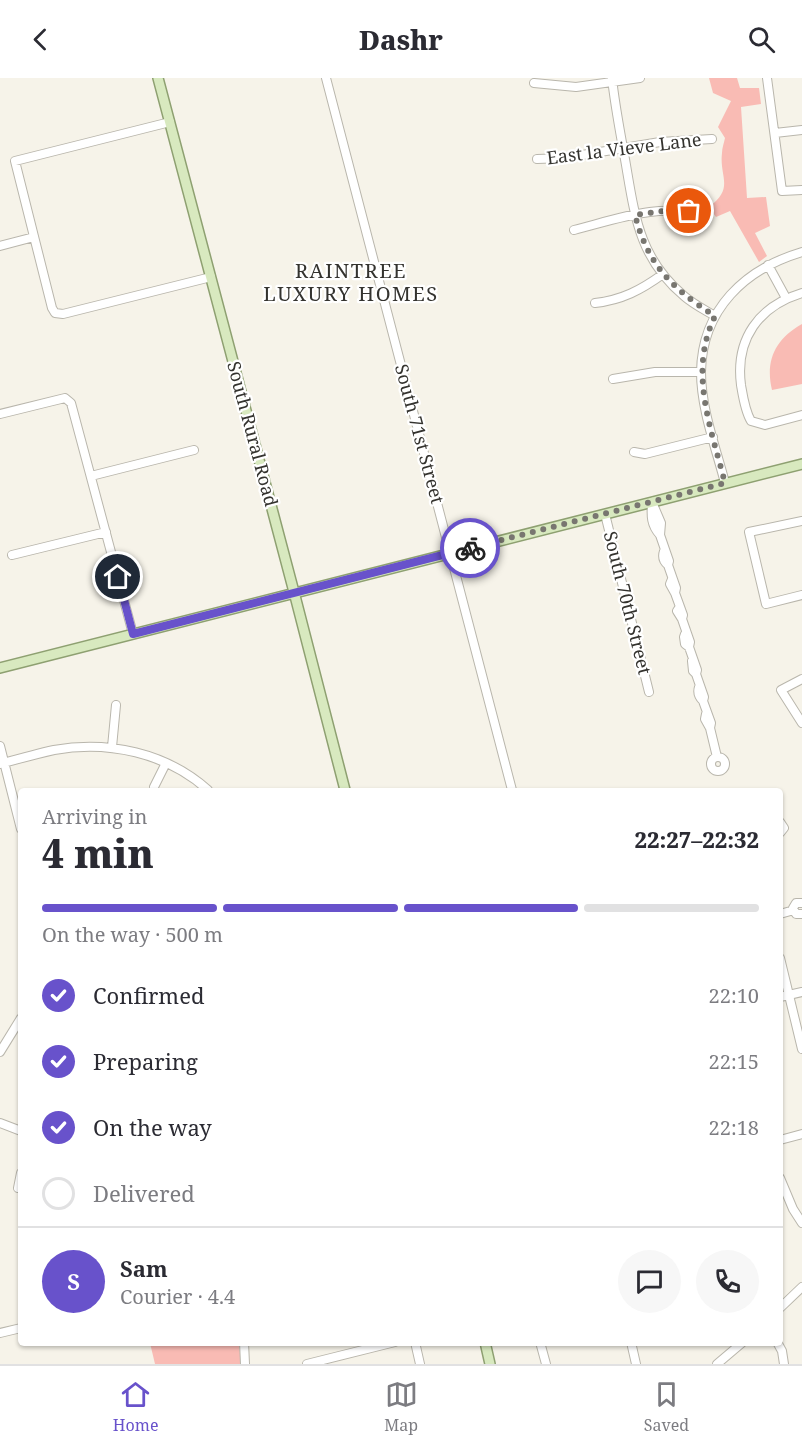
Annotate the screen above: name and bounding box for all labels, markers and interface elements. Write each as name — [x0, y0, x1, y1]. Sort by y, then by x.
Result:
text: Dashr — [359, 21, 443, 58]
icon: back — [24, 23, 57, 56]
icon: search — [745, 23, 778, 56]
street label: East la Vieve Lane — [545, 127, 703, 169]
pin — [663, 185, 714, 236]
icon: bag — [672, 194, 705, 227]
district label: RAINTREE LUXURY HOMES — [263, 257, 439, 307]
street label: South Rural Road — [222, 359, 284, 509]
street label: South 71st Street — [390, 361, 450, 506]
courier — [440, 518, 500, 578]
street label: South 70th Street — [599, 529, 657, 677]
icon: bike — [454, 532, 487, 565]
pin — [92, 551, 143, 602]
icon: home — [101, 560, 134, 593]
text: Arriving in — [42, 803, 147, 830]
text: 22:27–22:32 — [635, 824, 759, 854]
text: 4 min — [42, 826, 154, 879]
text: On the way · 500 m — [42, 921, 223, 948]
icon: check — [42, 979, 75, 1012]
text: Confirmed — [93, 980, 204, 1010]
text: 22:10 — [709, 982, 759, 1009]
icon: check — [42, 1045, 75, 1078]
text: Preparing — [93, 1046, 198, 1076]
text: 22:15 — [709, 1048, 759, 1075]
icon: check — [42, 1111, 75, 1144]
text: On the way — [93, 1112, 212, 1142]
text: 22:18 — [709, 1114, 759, 1141]
text: Delivered — [93, 1178, 195, 1208]
button: chat — [618, 1250, 681, 1313]
button: phone — [696, 1250, 759, 1313]
text: Sam — [120, 1253, 168, 1283]
text: S — [67, 1266, 80, 1296]
text: Courier · 4.4 — [120, 1283, 235, 1310]
tab: Home — [113, 1378, 158, 1436]
tab: Map — [384, 1378, 418, 1436]
tab: Saved — [644, 1378, 689, 1436]

